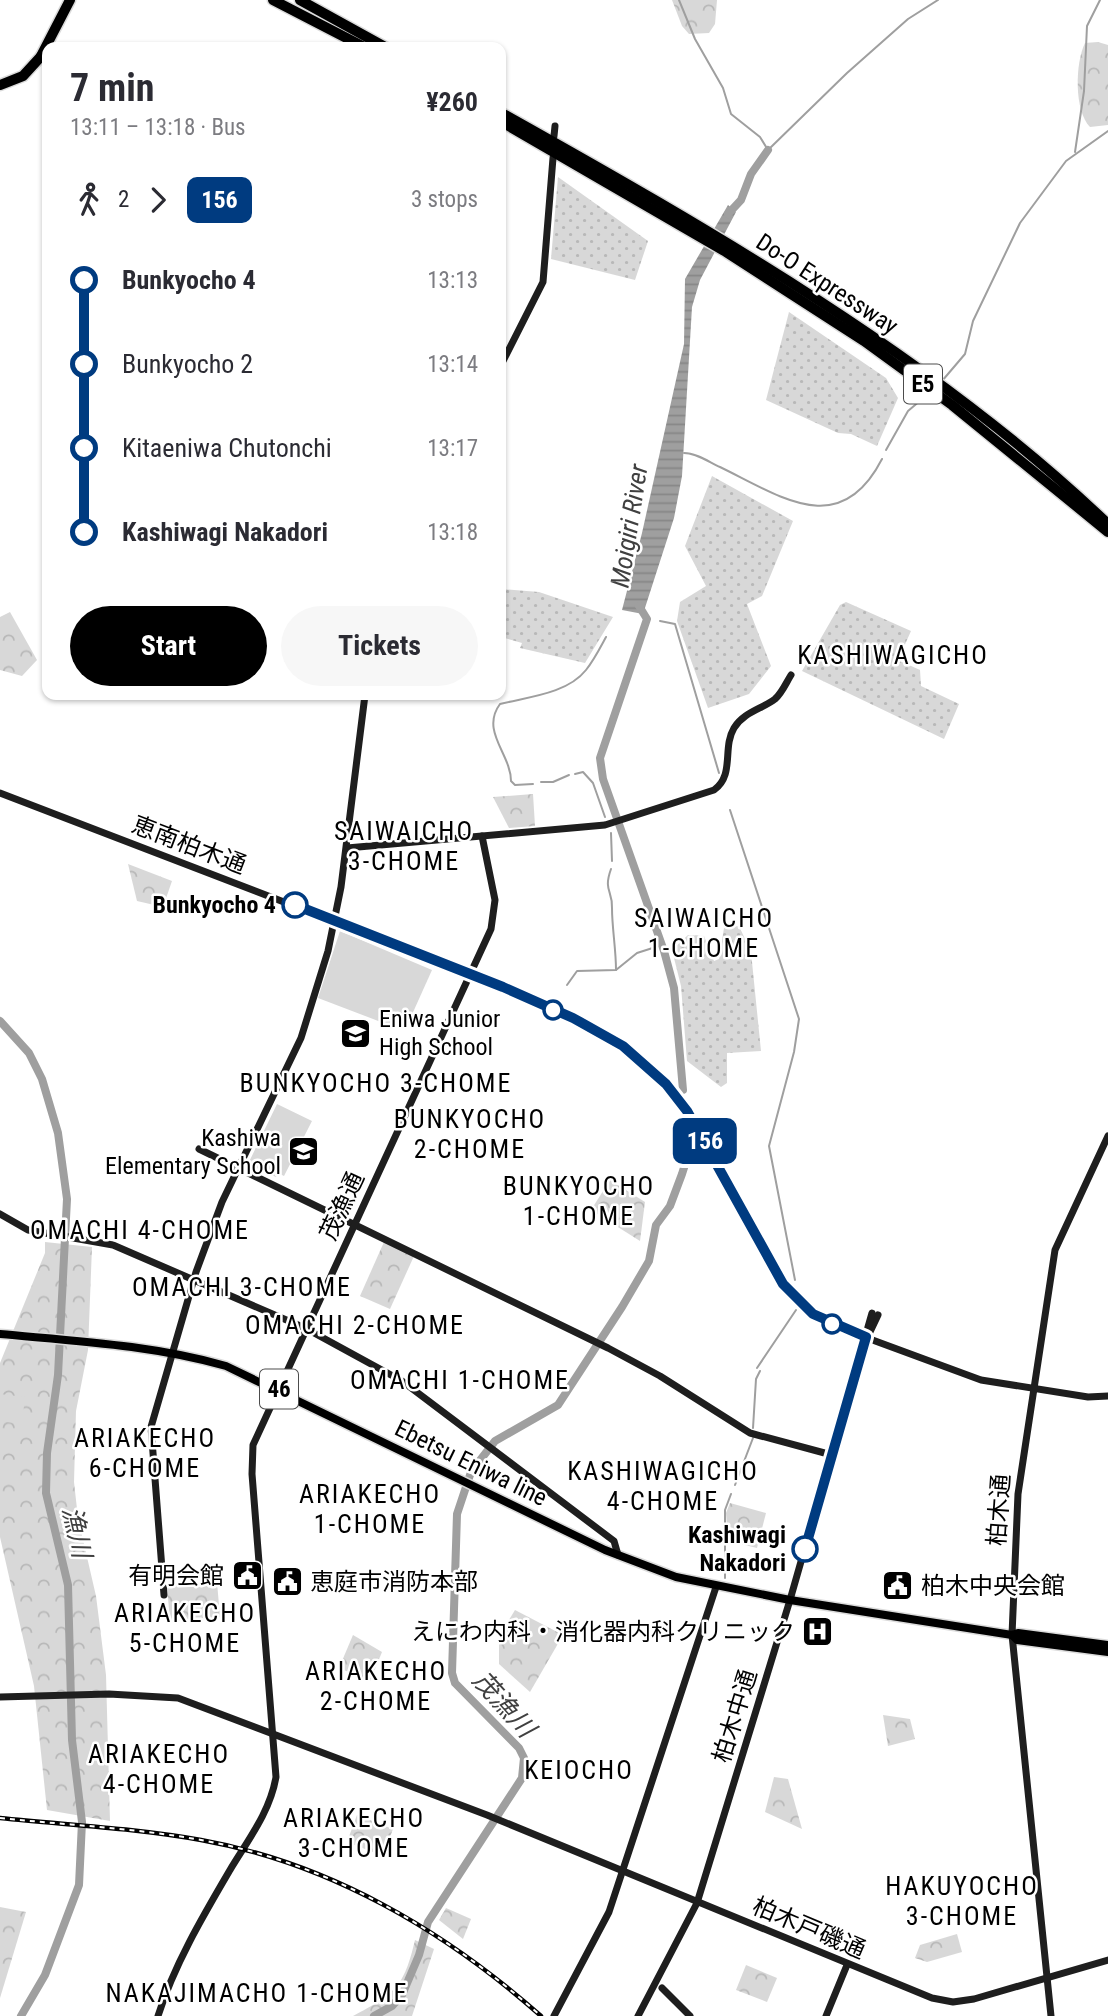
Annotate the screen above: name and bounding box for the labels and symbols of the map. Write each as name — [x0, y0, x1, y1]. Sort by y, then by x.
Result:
street label: Do-O Expressway — [751, 228, 903, 340]
road number: E5 — [904, 364, 942, 404]
water label: Moigiri River — [604, 461, 654, 590]
district label: KASHIWAGICHO — [797, 640, 989, 670]
street label: 恵南柏木通 — [128, 810, 250, 880]
district label: SAIWAICHO 3-CHOME — [334, 816, 474, 876]
place label: Bunkyocho 4 — [153, 891, 276, 919]
marker: Bunkyocho 4 — [282, 892, 308, 918]
district label: SAIWAICHO 1-CHOME — [634, 903, 774, 963]
unlabelled marker — [543, 1000, 563, 1020]
place label: Eniwa Junior High School — [379, 1005, 500, 1061]
school or university icon: Eniwa Junior High School — [339, 1016, 373, 1050]
district label: BUNKYOCHO 3-CHOME — [240, 1068, 512, 1098]
district label: BUNKYOCHO 2-CHOME — [394, 1104, 546, 1164]
line badge: 156 — [665, 1118, 745, 1164]
place label: Kashiwa Elementary School — [105, 1124, 281, 1180]
school or university icon: Kashiwa Elementary School — [287, 1135, 321, 1169]
street label: 茂漁通 — [314, 1167, 370, 1245]
district label: BUNKYOCHO 1-CHOME — [503, 1171, 655, 1231]
district label: OMACHI 4-CHOME — [30, 1215, 250, 1245]
district label: OMACHI 3-CHOME — [132, 1272, 352, 1302]
district label: OMACHI 2-CHOME — [245, 1310, 465, 1340]
unlabelled marker — [822, 1314, 842, 1334]
district label: OMACHI 1-CHOME — [350, 1365, 570, 1395]
road number: 46 — [260, 1370, 298, 1408]
street label: Ebetsu Eniwa line — [390, 1414, 552, 1512]
district label: ARIAKECHO 6-CHOME — [74, 1423, 216, 1483]
district label: KASHIWAGICHO 4-CHOME — [567, 1456, 759, 1516]
street label: 柏木通 — [983, 1473, 1015, 1547]
district label: ARIAKECHO 1-CHOME — [299, 1479, 441, 1539]
water label: 漁川 — [57, 1503, 98, 1564]
place label: Kashiwagi Nakadori — [688, 1521, 786, 1577]
marker: Kashiwagi Nakadori — [792, 1536, 818, 1562]
public building icon: 有明会館 — [230, 1559, 264, 1593]
place label: 有明会館 — [128, 1562, 224, 1590]
public building icon: 恵庭市消防本部 — [270, 1565, 304, 1599]
place label: 恵庭市消防本部 — [310, 1568, 478, 1596]
public building icon: 柏木中央会館 — [881, 1569, 915, 1603]
place label: 柏木中央会館 — [921, 1572, 1065, 1600]
district label: ARIAKECHO 5-CHOME — [114, 1598, 256, 1658]
hospital icon: えにわ内科・消化器内科クリニック — [801, 1615, 835, 1649]
place label: えにわ内科・消化器内科クリニック — [411, 1618, 795, 1646]
district label: ARIAKECHO 2-CHOME — [305, 1656, 447, 1716]
water label: 茂漁川 — [467, 1665, 543, 1745]
street label: 柏木中通 — [708, 1666, 762, 1766]
district label: ARIAKECHO 4-CHOME — [88, 1739, 230, 1799]
district label: KEIOCHO — [524, 1755, 634, 1785]
district label: ARIAKECHO 3-CHOME — [283, 1803, 425, 1863]
district label: HAKUYOCHO 3-CHOME — [885, 1871, 1039, 1931]
street label: 柏木戸磯通 — [748, 1892, 870, 1964]
district label: NAKAJIMACHO 1-CHOME — [105, 1978, 409, 2008]

